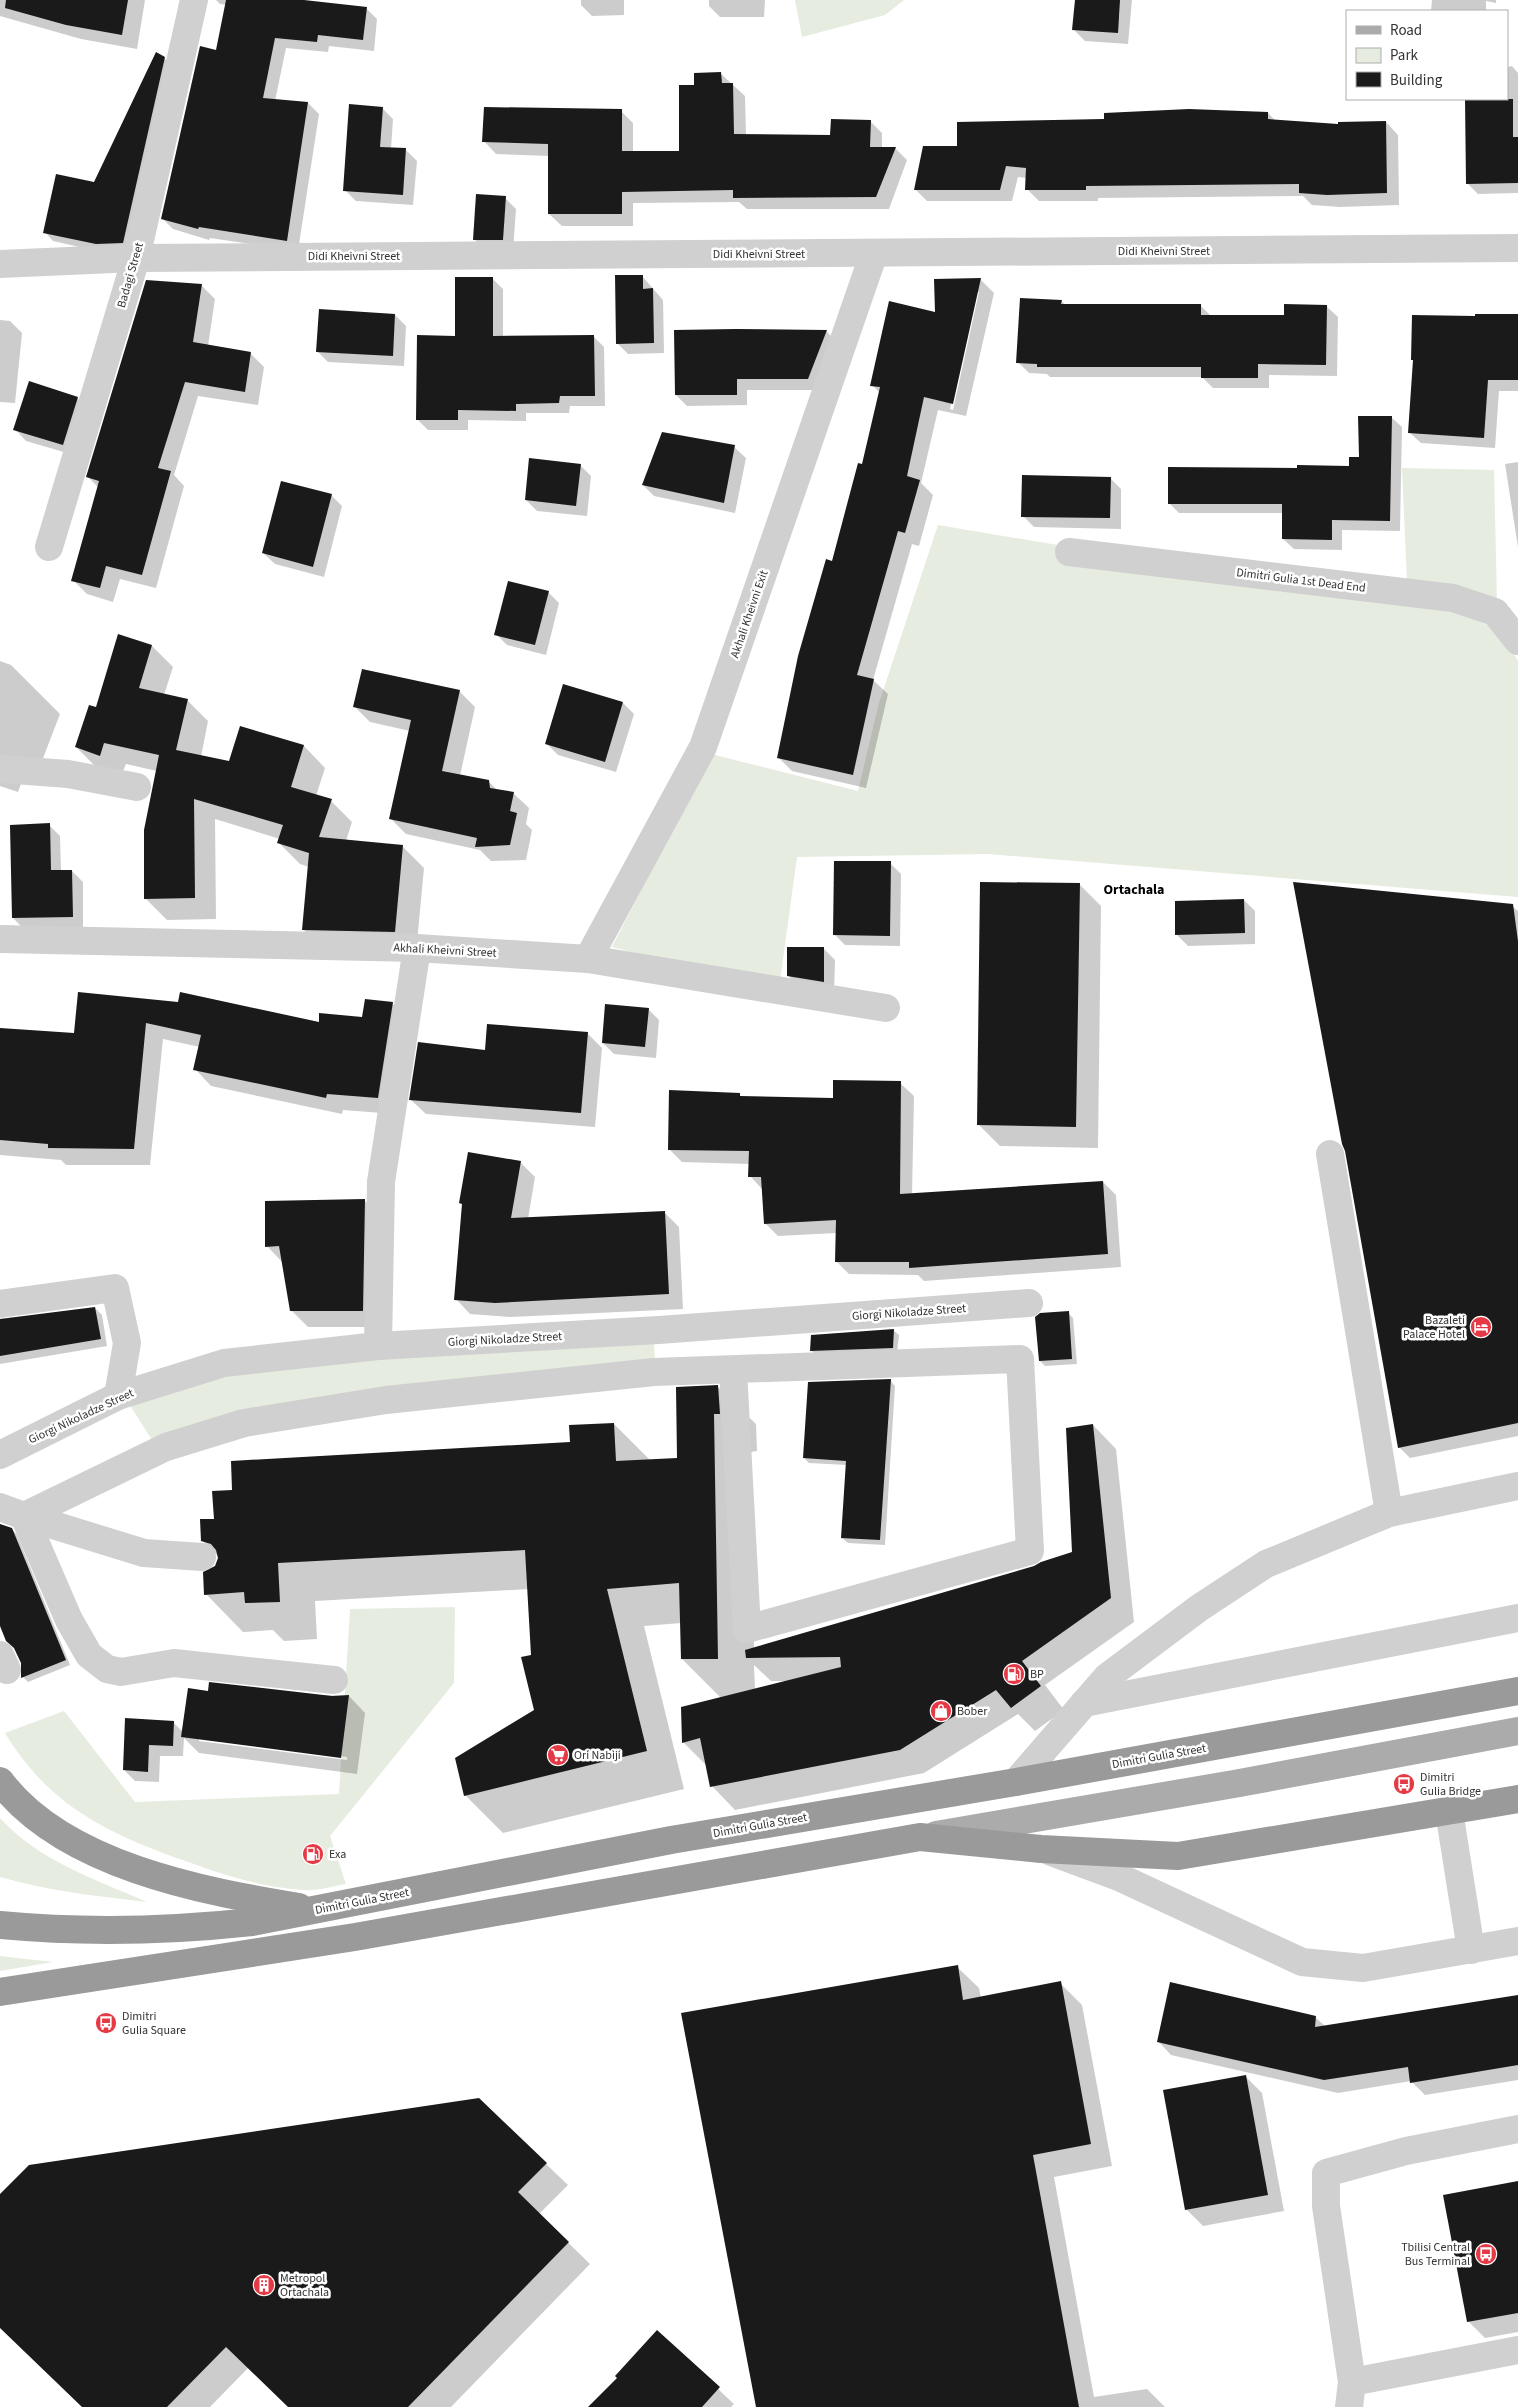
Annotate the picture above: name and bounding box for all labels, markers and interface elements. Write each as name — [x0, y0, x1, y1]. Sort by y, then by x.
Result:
legend — [1346, 10, 1508, 100]
text: Road — [1390, 20, 1422, 41]
text: Park — [1390, 45, 1419, 66]
text: Building — [1390, 70, 1443, 91]
street label: Badagi Street — [113, 240, 148, 310]
street label: Didi Kheivni Street — [1118, 243, 1210, 260]
street label: Didi Kheivni Street — [713, 246, 805, 263]
street label: Didi Kheivni Street — [308, 248, 400, 265]
street label: Dimitri Gulia 1st Dead End — [1235, 564, 1367, 597]
street label: Akhali Kheivni Exit — [727, 568, 772, 660]
district label: Ortachala — [1104, 880, 1164, 900]
street label: Akhali Kheivni Street — [393, 939, 497, 962]
street label: Giorgi Nikoladze Street — [851, 1300, 967, 1325]
place label: Bazaleti Palace Hotel — [1403, 1312, 1465, 1343]
hotel icon: Bazaleti Palace Hotel — [1469, 1315, 1493, 1339]
street label: Giorgi Nikoladze Street — [447, 1328, 563, 1351]
street label: Giorgi Nikoladze Street — [26, 1385, 137, 1448]
fuel station icon: BP — [1002, 1662, 1026, 1686]
place label: BP — [1030, 1666, 1044, 1683]
shop icon: Bober — [929, 1699, 953, 1723]
place label: Bober — [957, 1703, 988, 1720]
street label: Dimitri Gulia Street — [1111, 1740, 1207, 1773]
supermarket icon: Ori Nabiji — [546, 1743, 570, 1767]
place label: Ori Nabiji — [574, 1747, 621, 1764]
place label: Dimitri Gulia Bridge — [1420, 1769, 1481, 1800]
bus stop icon: Dimitri Gulia Bridge — [1392, 1772, 1416, 1796]
street label: Dimitri Gulia Street — [712, 1809, 808, 1842]
fuel station icon: Exa — [301, 1842, 325, 1866]
place label: Exa — [329, 1846, 346, 1863]
street label: Dimitri Gulia Street — [314, 1884, 410, 1919]
place label: Dimitri Gulia Square — [122, 2008, 186, 2039]
bus stop icon: Dimitri Gulia Square — [94, 2011, 118, 2035]
place label: Tbilisi Central Bus Terminal — [1401, 2239, 1470, 2270]
bus stop icon: Tbilisi Central Bus Terminal — [1474, 2242, 1498, 2266]
place label: Metropol Ortachala — [280, 2270, 329, 2301]
building icon: Metropol Ortachala — [252, 2273, 276, 2297]

